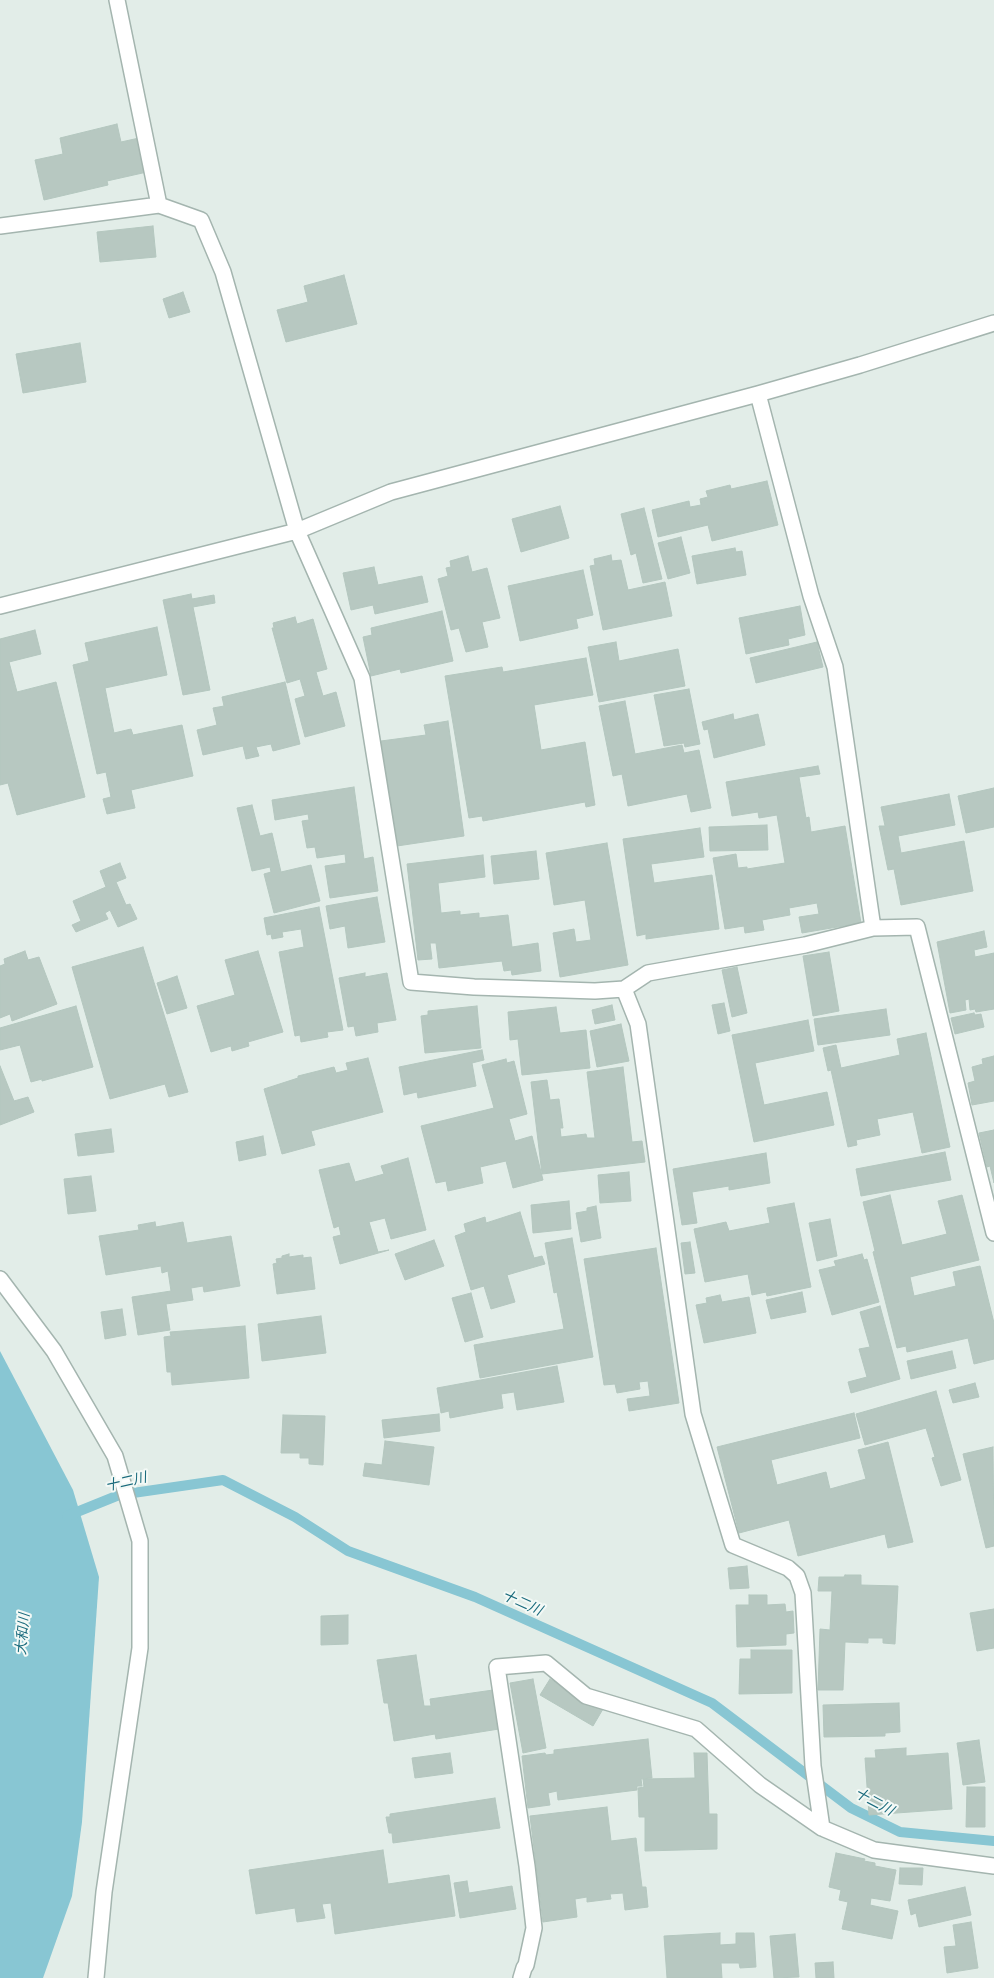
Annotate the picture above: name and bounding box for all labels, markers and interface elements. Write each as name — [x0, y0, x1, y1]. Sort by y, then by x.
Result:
water label: 十二川 — [104, 1469, 148, 1495]
water label: 十二川 — [499, 1587, 545, 1619]
water label: 大和川 — [13, 1612, 33, 1656]
water label: 十二川 — [852, 1785, 896, 1819]

